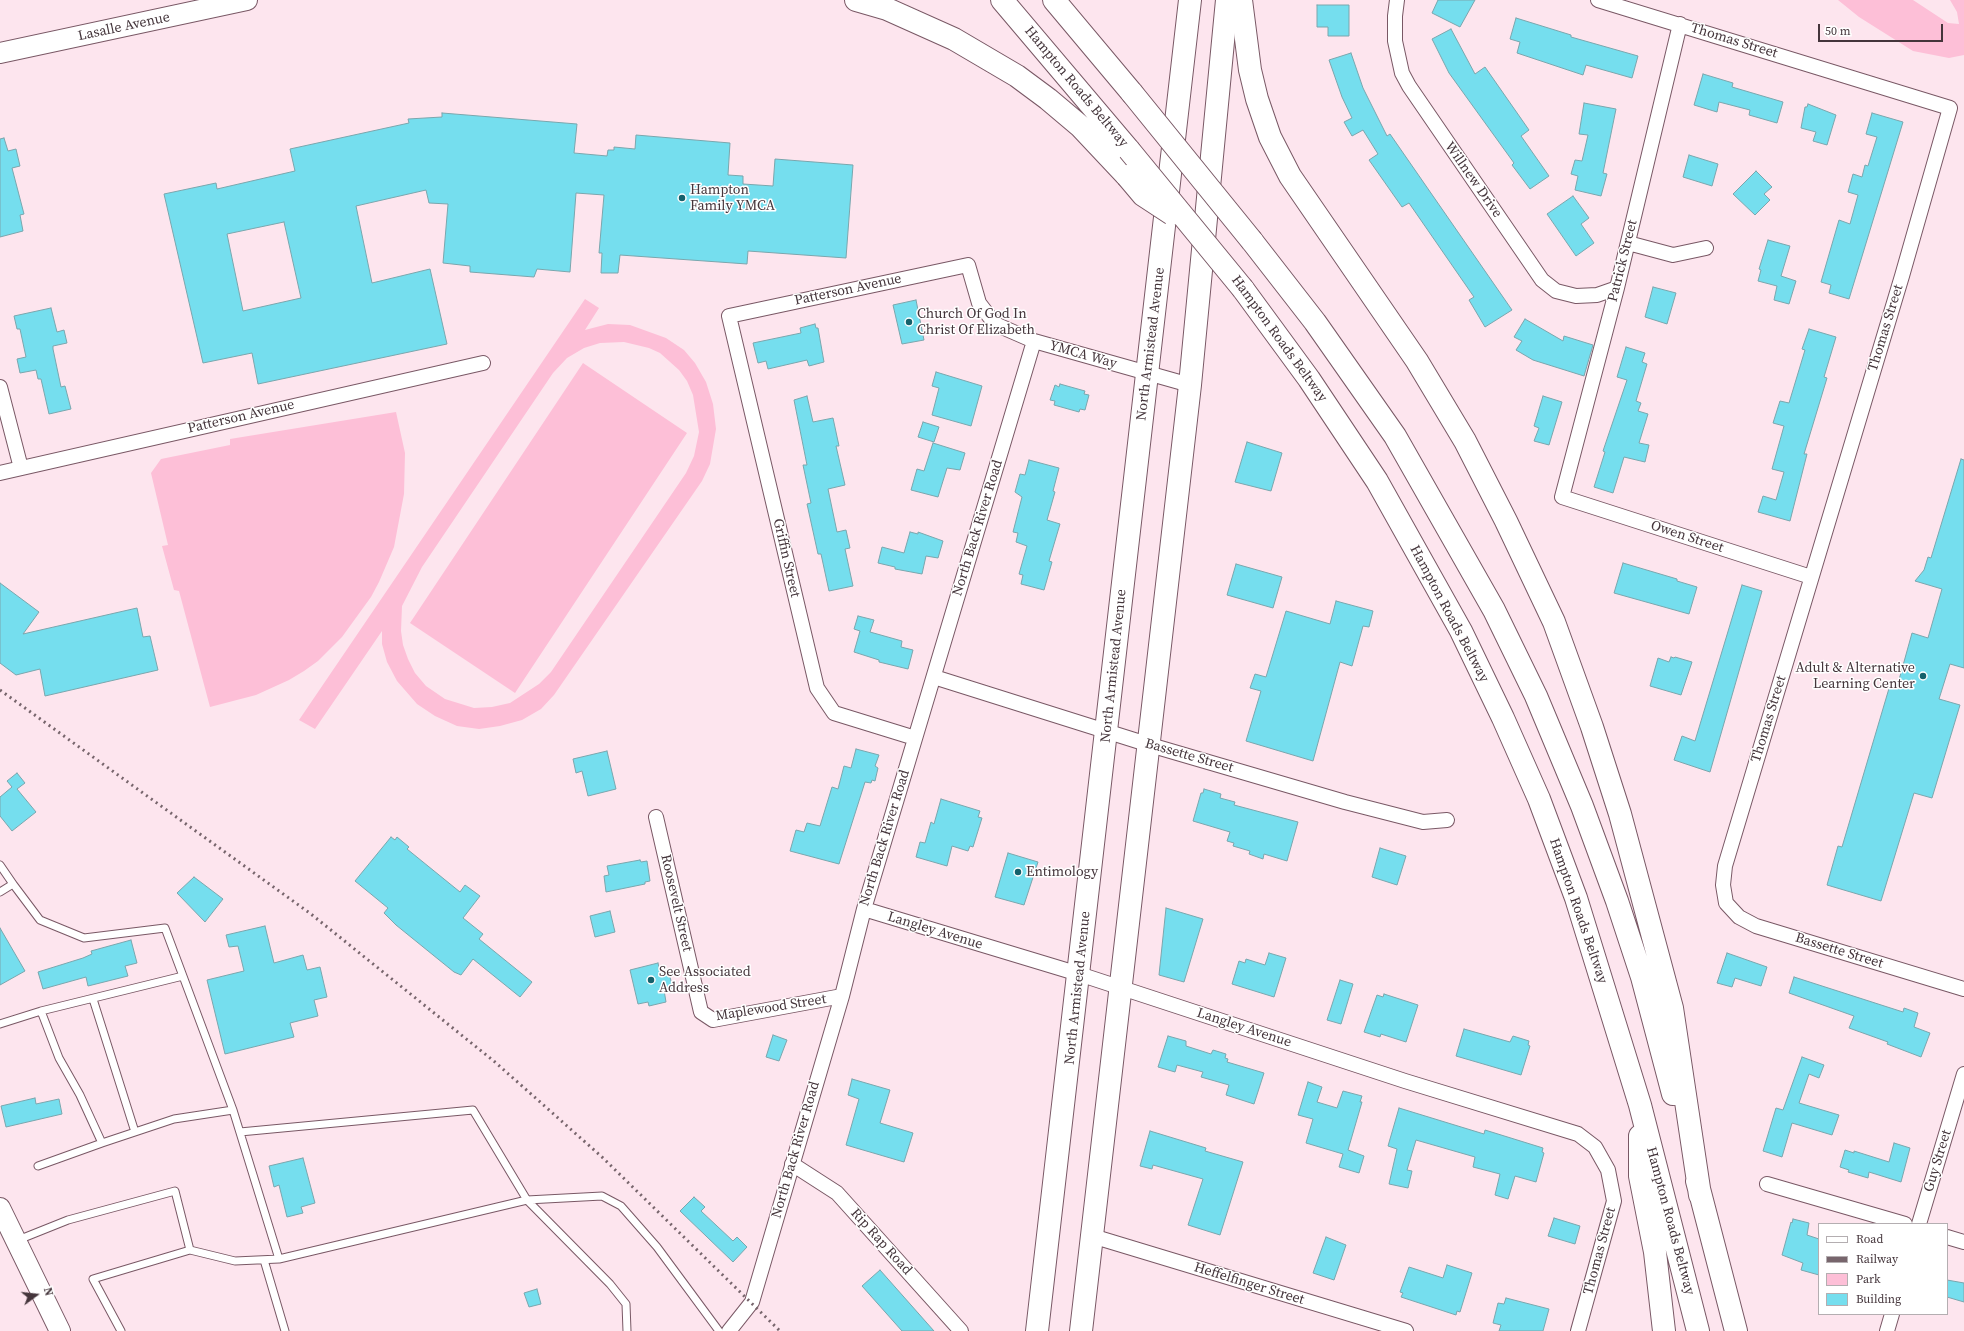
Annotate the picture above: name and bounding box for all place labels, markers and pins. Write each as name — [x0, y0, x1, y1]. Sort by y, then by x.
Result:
place label: Hampton Family YMCA — [690, 182, 775, 214]
marker: Hampton Family YMCA — [677, 193, 687, 203]
place label: Church Of God In Christ Of Elizabeth — [917, 306, 1035, 338]
marker: Church Of God In Christ Of Elizabeth — [904, 317, 914, 327]
place label: Adult & Alternative Learning Center — [1796, 660, 1915, 692]
marker: Adult & Alternative Learning Center — [1918, 671, 1928, 681]
place label: Entimology — [1026, 864, 1098, 880]
marker: Entimology — [1013, 867, 1023, 877]
place label: See Associated Address — [659, 964, 751, 996]
marker: See Associated Address — [646, 975, 656, 985]

